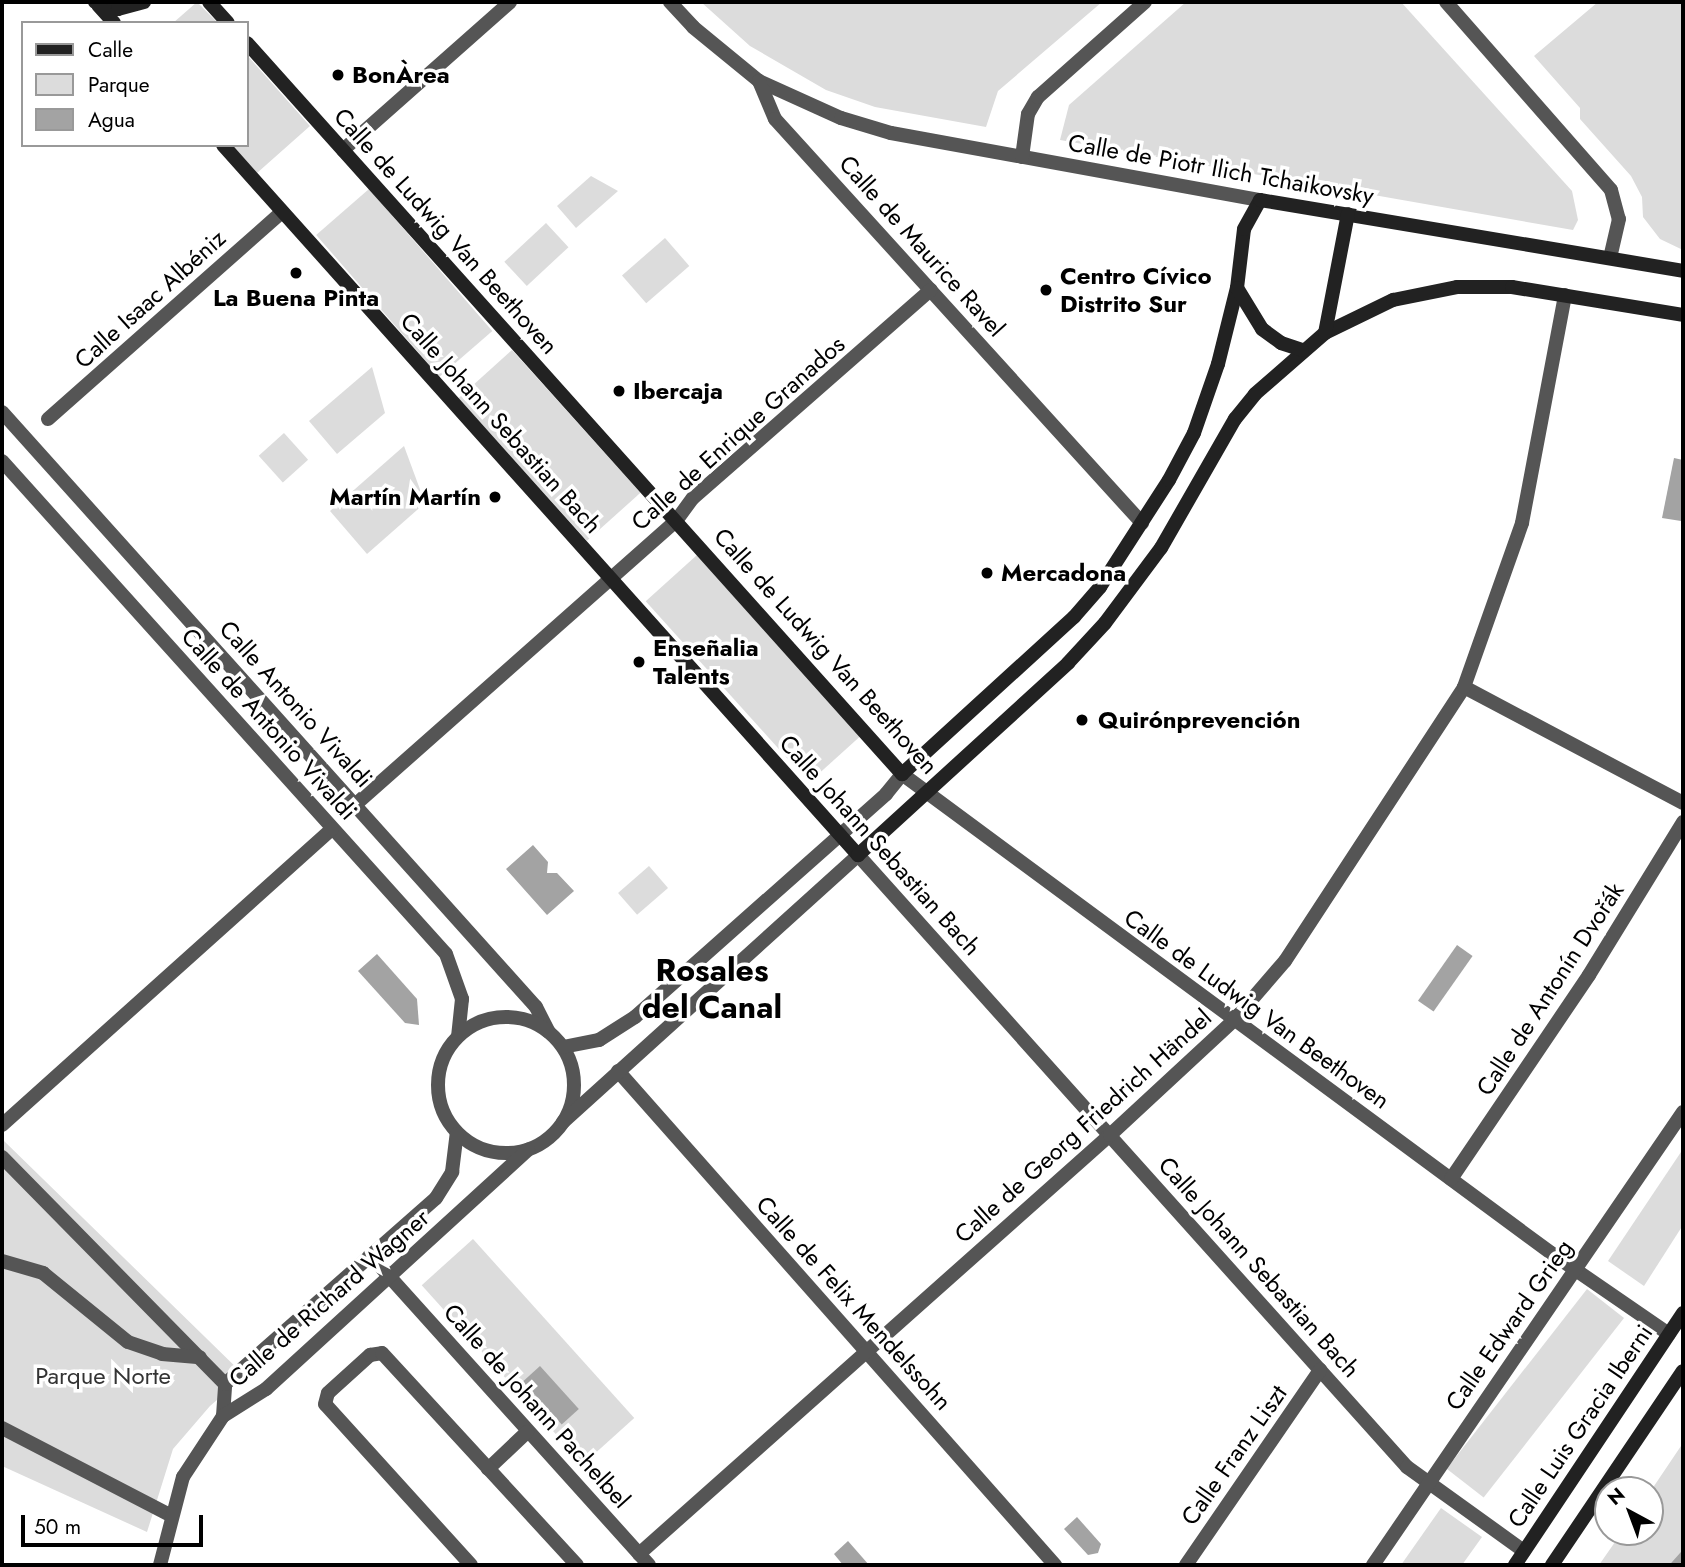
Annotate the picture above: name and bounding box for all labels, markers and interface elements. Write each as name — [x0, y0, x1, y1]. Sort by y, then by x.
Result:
legend — [21, 21, 248, 147]
text: Calle — [88, 35, 133, 65]
place label: BonÀrea — [352, 61, 450, 89]
marker: BonÀrea — [330, 67, 346, 83]
text: Parque — [88, 70, 150, 100]
street label: Calle de Ludwig Van Beethoven — [328, 102, 564, 360]
text: Agua — [88, 105, 135, 135]
street label: Calle de Piotr Ilich Tchaikovsky — [1066, 128, 1376, 210]
street label: Calle de Maurice Ravel — [833, 149, 1011, 343]
street label: Calle Isaac Albéniz — [69, 224, 231, 374]
place label: Centro Cívico Distrito Sur — [1060, 262, 1212, 318]
marker: La Buena Pinta — [288, 265, 304, 281]
marker: Centro Cívico Distrito Sur — [1038, 282, 1054, 298]
place label: La Buena Pinta — [213, 284, 379, 312]
street label: Calle Johann Sebastian Bach — [394, 307, 608, 539]
street label: Calle de Enrique Granados — [625, 330, 851, 536]
place label: Ibercaja — [633, 377, 723, 405]
marker: Ibercaja — [611, 383, 627, 399]
place label: Martín Martín — [329, 483, 481, 511]
marker: Martín Martín — [487, 489, 503, 505]
street label: Calle de Ludwig Van Beethoven — [708, 522, 944, 780]
place label: Mercadona — [1001, 559, 1126, 587]
marker: Mercadona — [979, 565, 995, 581]
street label: Calle Antonio Vivaldi — [213, 615, 379, 793]
street label: Calle de Antonio Vivaldi — [175, 622, 363, 826]
place label: Enseñalia Talents — [653, 634, 759, 690]
marker: Enseñalia Talents — [631, 654, 647, 670]
place label: Quirónprevención — [1098, 706, 1301, 734]
marker: Quirónprevención — [1072, 710, 1092, 730]
street label: Calle Johann Sebastian Bach — [773, 729, 987, 961]
street label: Calle de Antonín Dvořák — [1470, 877, 1630, 1101]
street label: Calle de Ludwig Van Beethoven — [1119, 903, 1395, 1115]
district label: Rosales del Canal — [642, 952, 782, 1027]
street label: Calle de Georg Friedrich Händel — [949, 1003, 1217, 1249]
street label: Calle Johann Sebastian Bach — [1152, 1151, 1366, 1383]
street label: Calle de Felix Mendelssohn — [750, 1190, 958, 1416]
street label: Calle de Richard Wagner — [223, 1203, 435, 1393]
street label: Calle Edward Grieg — [1439, 1234, 1579, 1416]
street label: Calle de Johann Pachelbel — [438, 1298, 636, 1514]
street label: Calle Luis Gracia Iberni — [1501, 1319, 1659, 1533]
park label: Parque Norte — [35, 1362, 171, 1390]
street label: Calle Franz Liszt — [1175, 1379, 1293, 1531]
north arrow — [1594, 1476, 1664, 1546]
text: N — [1602, 1481, 1631, 1511]
scale bar — [24, 1500, 206, 1544]
text: 50 m — [34, 1512, 81, 1542]

